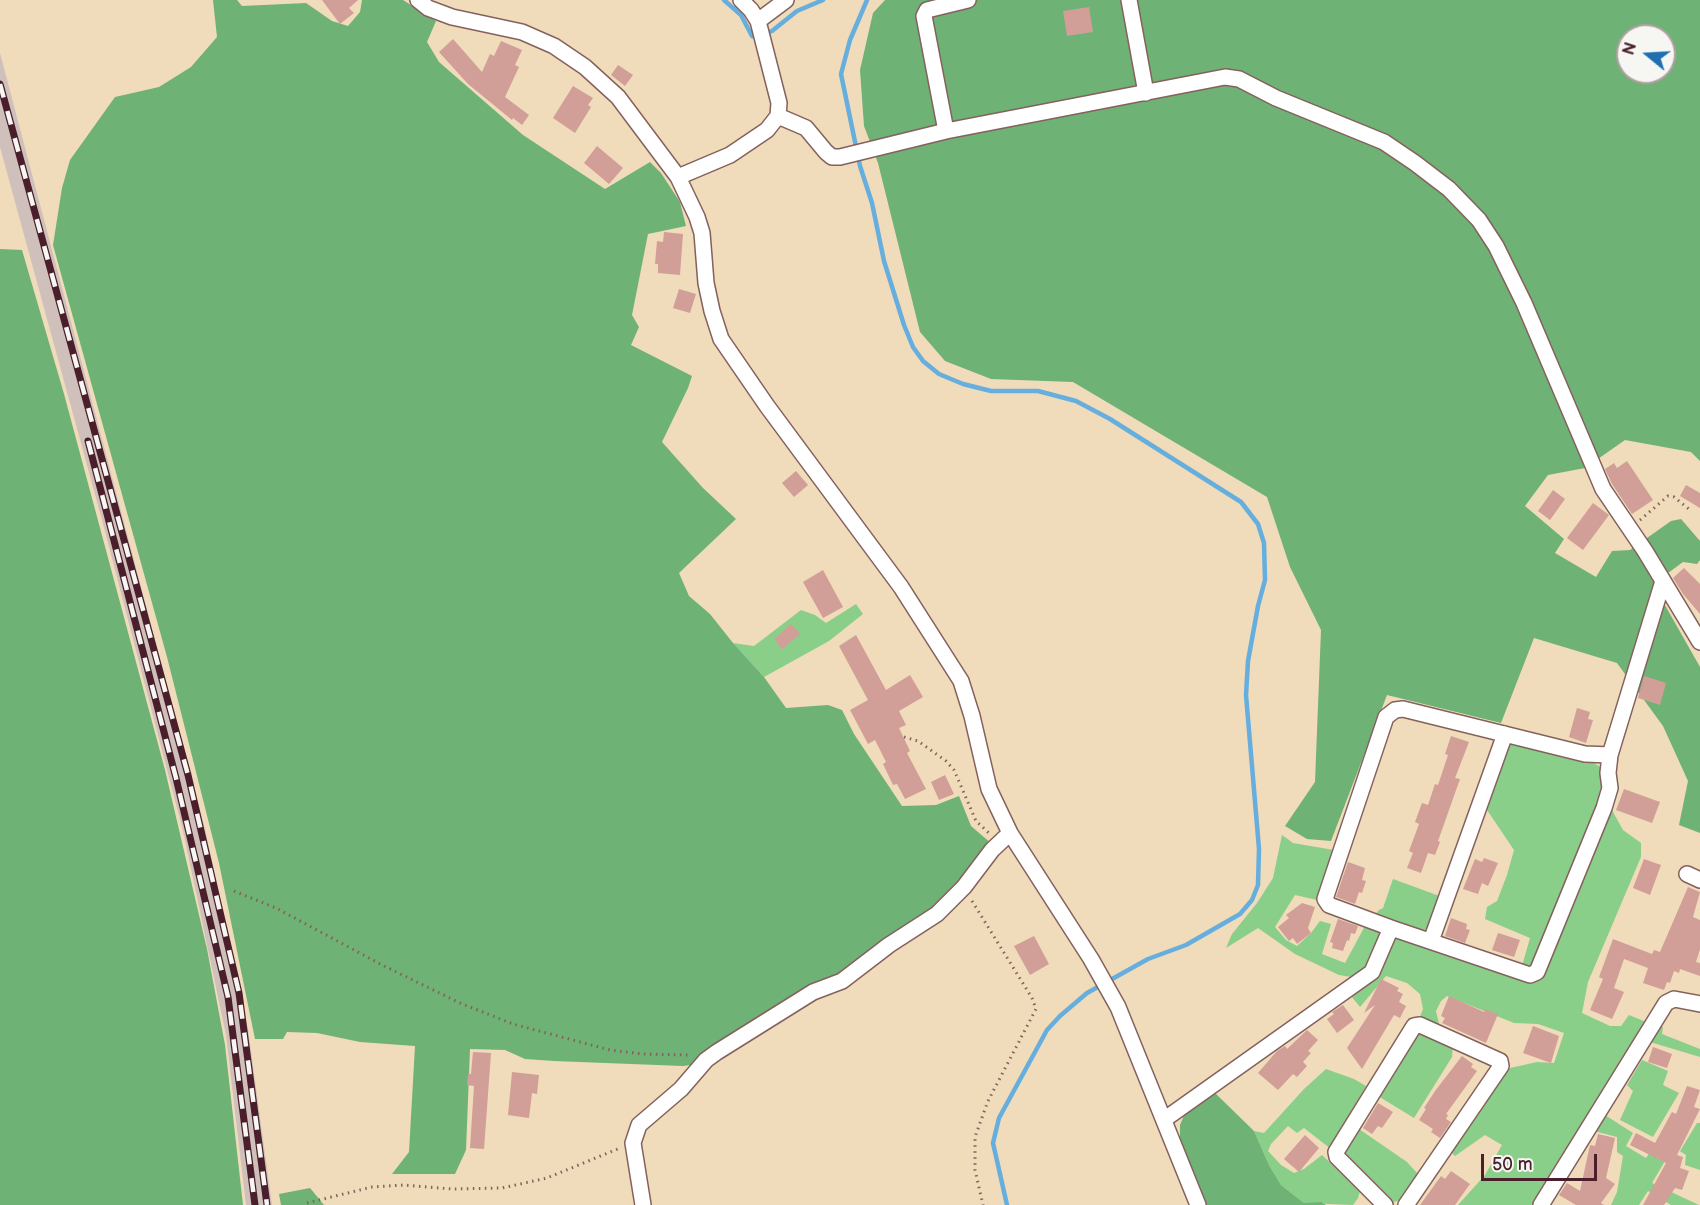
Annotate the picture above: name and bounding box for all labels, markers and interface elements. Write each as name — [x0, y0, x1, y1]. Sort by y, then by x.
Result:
north arrow — [1616, 24, 1676, 84]
text: N — [1619, 40, 1641, 58]
scale bar — [1484, 1142, 1600, 1180]
text: 50 m — [1492, 1154, 1533, 1175]

